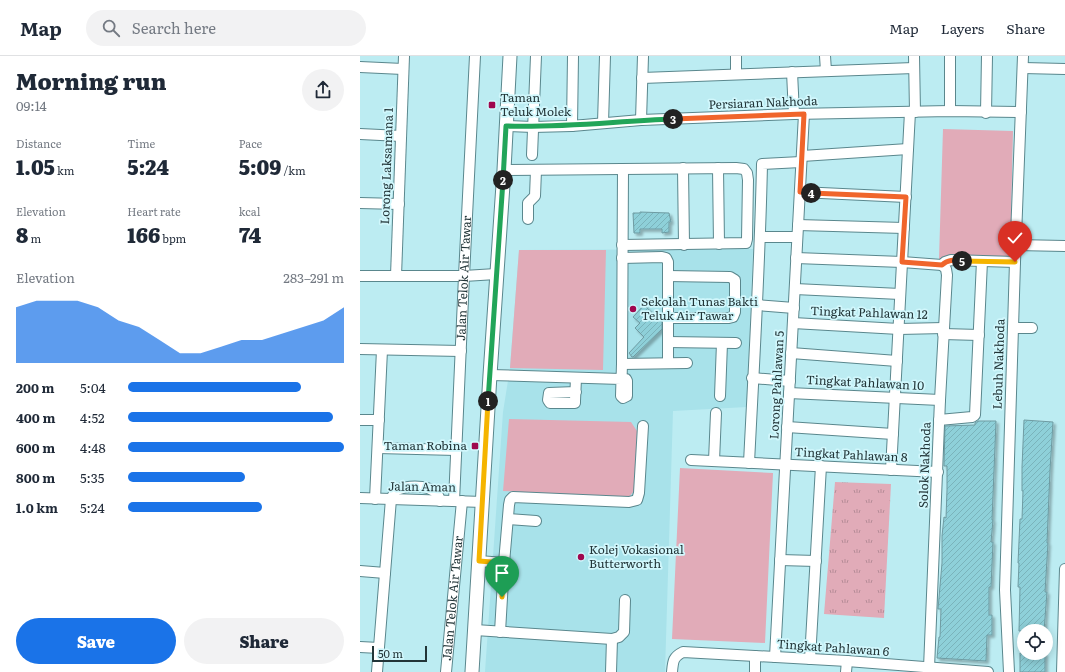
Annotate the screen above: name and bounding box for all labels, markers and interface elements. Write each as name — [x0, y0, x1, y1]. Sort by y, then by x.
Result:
search box — [86, 10, 366, 46]
text: Map — [20, 14, 62, 42]
text: Search here — [132, 16, 216, 39]
icon: search — [100, 17, 122, 39]
text: Map — [889, 18, 919, 38]
text: Layers — [941, 18, 984, 38]
text: Share — [1006, 18, 1045, 38]
text: Morning run — [16, 64, 166, 97]
button: share — [302, 69, 344, 111]
place label: Taman Teluk Molek — [500, 88, 572, 120]
street label: Persiaran Nakhoda — [708, 91, 818, 113]
text: 09:14 — [16, 96, 47, 115]
marker: Taman Teluk Molek — [487, 100, 497, 110]
street label: Lorong Laksamana 1 — [375, 107, 397, 225]
pin: 3 — [663, 109, 683, 129]
text: 3 — [670, 111, 676, 127]
text: Distance — [16, 135, 61, 151]
text: Time — [127, 135, 155, 151]
text: Pace — [239, 135, 262, 151]
text: 1.05 — [16, 151, 55, 181]
text: 5:24 — [127, 151, 169, 181]
text: 5:09 — [239, 151, 281, 181]
text: km — [55, 162, 74, 178]
text: /km — [281, 162, 306, 178]
pin: 2 — [493, 170, 513, 190]
text: 2 — [500, 172, 506, 188]
pin: 4 — [801, 183, 821, 203]
text: 4 — [808, 185, 814, 201]
text: Elevation — [16, 203, 66, 219]
text: Heart rate — [127, 203, 181, 219]
text: kcal — [239, 203, 260, 219]
street label: Jalan Telok Air Tawar — [451, 215, 475, 341]
text: 8 — [16, 219, 28, 249]
text: 166 — [127, 219, 160, 249]
text: 74 — [239, 219, 261, 249]
pin — [998, 221, 1032, 262]
icon: check — [1004, 227, 1026, 249]
text: m — [28, 230, 41, 246]
text: bpm — [160, 230, 186, 246]
pin: 5 — [952, 251, 972, 271]
text: 5 — [959, 253, 965, 269]
text: Elevation — [16, 268, 75, 287]
text: 283–291 m — [283, 268, 344, 287]
place label: Sekolah Tunas Bakti Teluk Air Tawar — [641, 292, 758, 324]
street label: Tingkat Pahlawan 12 — [810, 301, 928, 323]
marker: Sekolah Tunas Bakti Teluk Air Tawar — [628, 304, 638, 314]
street label: Lebuh Nakhoda — [987, 318, 1009, 410]
street label: Lorong Pahlawan 5 — [764, 330, 788, 440]
street label: Tingkat Pahlawan 10 — [806, 370, 925, 394]
text: 200 m — [16, 378, 55, 397]
text: 5:04 — [80, 378, 106, 397]
pin: 1 — [478, 391, 498, 411]
text: 1 — [486, 393, 490, 409]
text: 400 m — [16, 408, 55, 427]
text: 4:52 — [80, 408, 105, 427]
street label: Solok Nakhoda — [913, 421, 935, 508]
place label: Taman Robina — [384, 436, 468, 454]
text: 600 m — [16, 438, 55, 457]
text: 4:48 — [80, 438, 106, 457]
marker: Taman Robina — [470, 441, 480, 451]
street label: Tingkat Pahlawan 8 — [794, 442, 908, 466]
text: 800 m — [16, 468, 55, 487]
text: 5:35 — [80, 468, 104, 487]
street label: Jalan Aman — [388, 476, 456, 496]
text: 1.0 km — [16, 498, 58, 517]
text: 5:24 — [80, 498, 105, 517]
street label: Jalan Telok Air Tawar — [437, 535, 467, 661]
place label: Kolej Vokasional Butterworth — [589, 540, 684, 572]
marker: Kolej Vokasional Butterworth — [576, 552, 586, 562]
pin — [485, 556, 519, 597]
icon: arrive — [491, 562, 513, 584]
button: Save — [16, 618, 176, 664]
button: Share — [184, 618, 344, 664]
map controls — [1017, 624, 1053, 660]
button: locate — [1017, 624, 1053, 660]
street label: Tingkat Pahlawan 6 — [776, 634, 891, 660]
scale bar — [372, 644, 427, 663]
text: 50 m — [378, 645, 403, 661]

